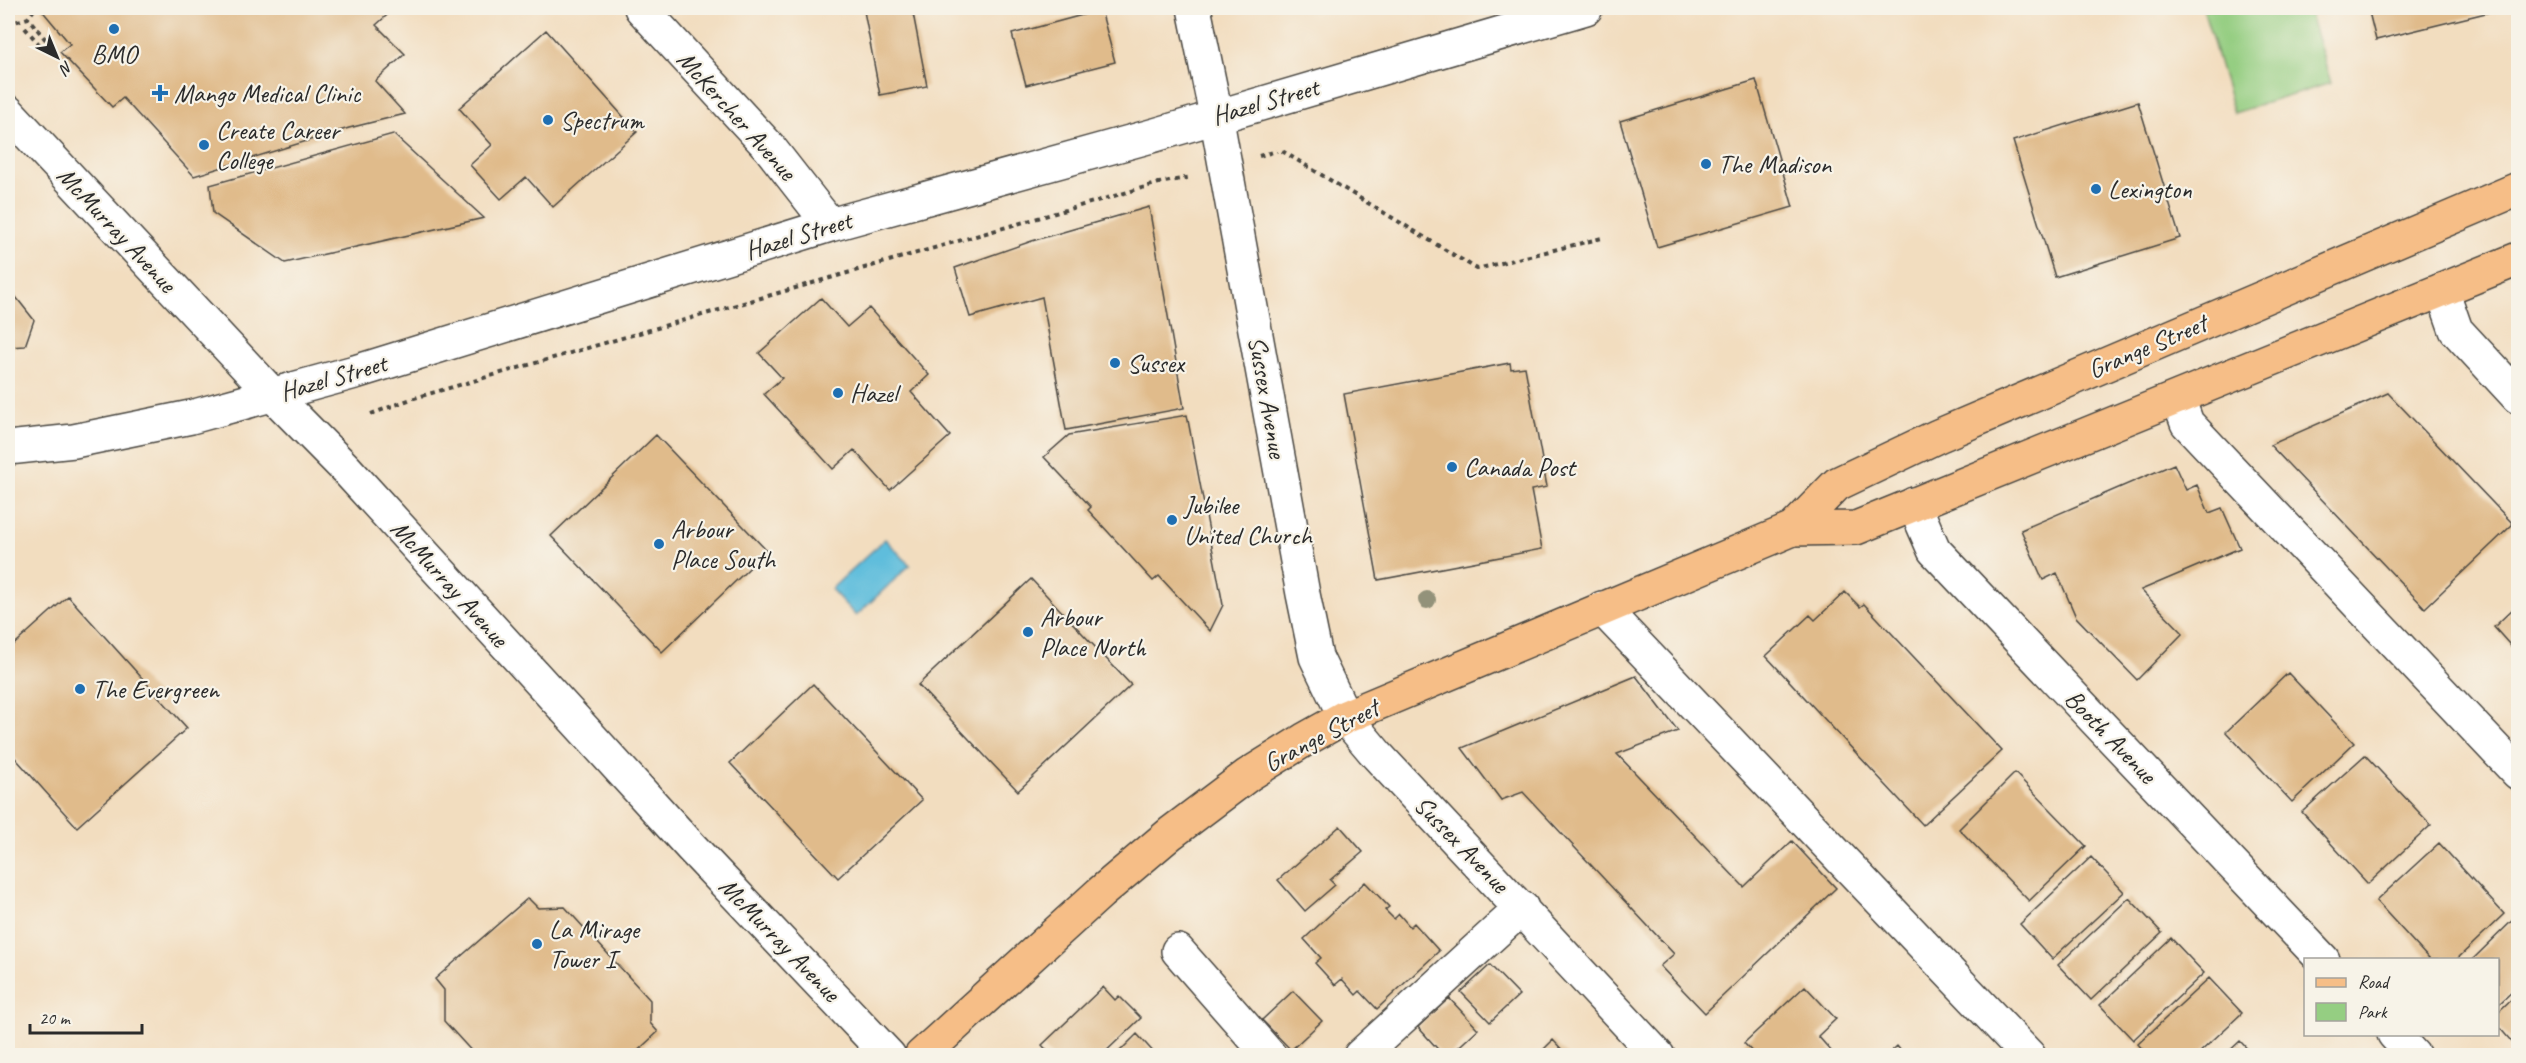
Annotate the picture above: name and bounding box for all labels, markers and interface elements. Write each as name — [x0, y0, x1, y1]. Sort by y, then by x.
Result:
marker: BMO — [107, 22, 121, 36]
north arrow — [27, 27, 87, 87]
place label: BMO — [91, 38, 140, 71]
street label: McKercher Avenue — [670, 44, 805, 188]
text: N — [54, 57, 77, 80]
street label: Hazel Street — [1208, 70, 1325, 132]
place label: Mango Medical Clinic — [174, 77, 361, 110]
marker: Mango Medical Clinic — [151, 84, 169, 102]
place label: Spectrum — [560, 104, 646, 137]
marker: Spectrum — [541, 113, 555, 127]
place label: Create Career College — [216, 114, 342, 177]
marker: Create Career College — [197, 138, 211, 152]
place label: The Madison — [1718, 148, 1833, 181]
marker: The Madison — [1699, 157, 1713, 171]
street label: McMurray Avenue — [50, 159, 184, 300]
place label: Lexington — [2108, 173, 2192, 206]
marker: Lexington — [2089, 182, 2103, 196]
street label: Hazel Street — [741, 203, 858, 267]
street label: Grange Street — [2083, 305, 2215, 386]
street label: Sussex Avenue — [1241, 334, 1295, 462]
street label: Hazel Street — [276, 346, 393, 408]
place label: Sussex — [1127, 347, 1186, 380]
marker: Sussex — [1108, 356, 1122, 370]
place label: Hazel — [850, 377, 902, 410]
marker: Hazel — [831, 386, 845, 400]
place label: Canada Post — [1464, 451, 1577, 484]
marker: Canada Post — [1445, 460, 1459, 474]
place label: Jubilee United Church — [1182, 489, 1314, 552]
street label: McMurray Avenue — [384, 513, 517, 655]
place label: Arbour Place South — [671, 513, 777, 576]
marker: Jubilee United Church — [1165, 513, 1179, 527]
marker: Arbour Place South — [652, 537, 666, 551]
place label: Arbour Place North — [1040, 601, 1147, 664]
marker: Arbour Place North — [1021, 625, 1035, 639]
place label: The Evergreen — [92, 673, 220, 706]
marker: The Evergreen — [73, 682, 87, 696]
street label: Booth Avenue — [2058, 682, 2165, 791]
street label: Grange Street — [1258, 690, 1387, 779]
street label: Sussex Avenue — [1407, 789, 1517, 901]
street label: McMurray Avenue — [712, 870, 848, 1010]
place label: La Mirage Tower I — [549, 913, 642, 976]
marker: La Mirage Tower I — [530, 937, 544, 951]
legend — [2304, 958, 2499, 1036]
text: Road — [2358, 971, 2391, 993]
scale bar — [30, 997, 142, 1035]
text: Park — [2358, 1001, 2388, 1023]
text: 20 m — [39, 1007, 72, 1029]

